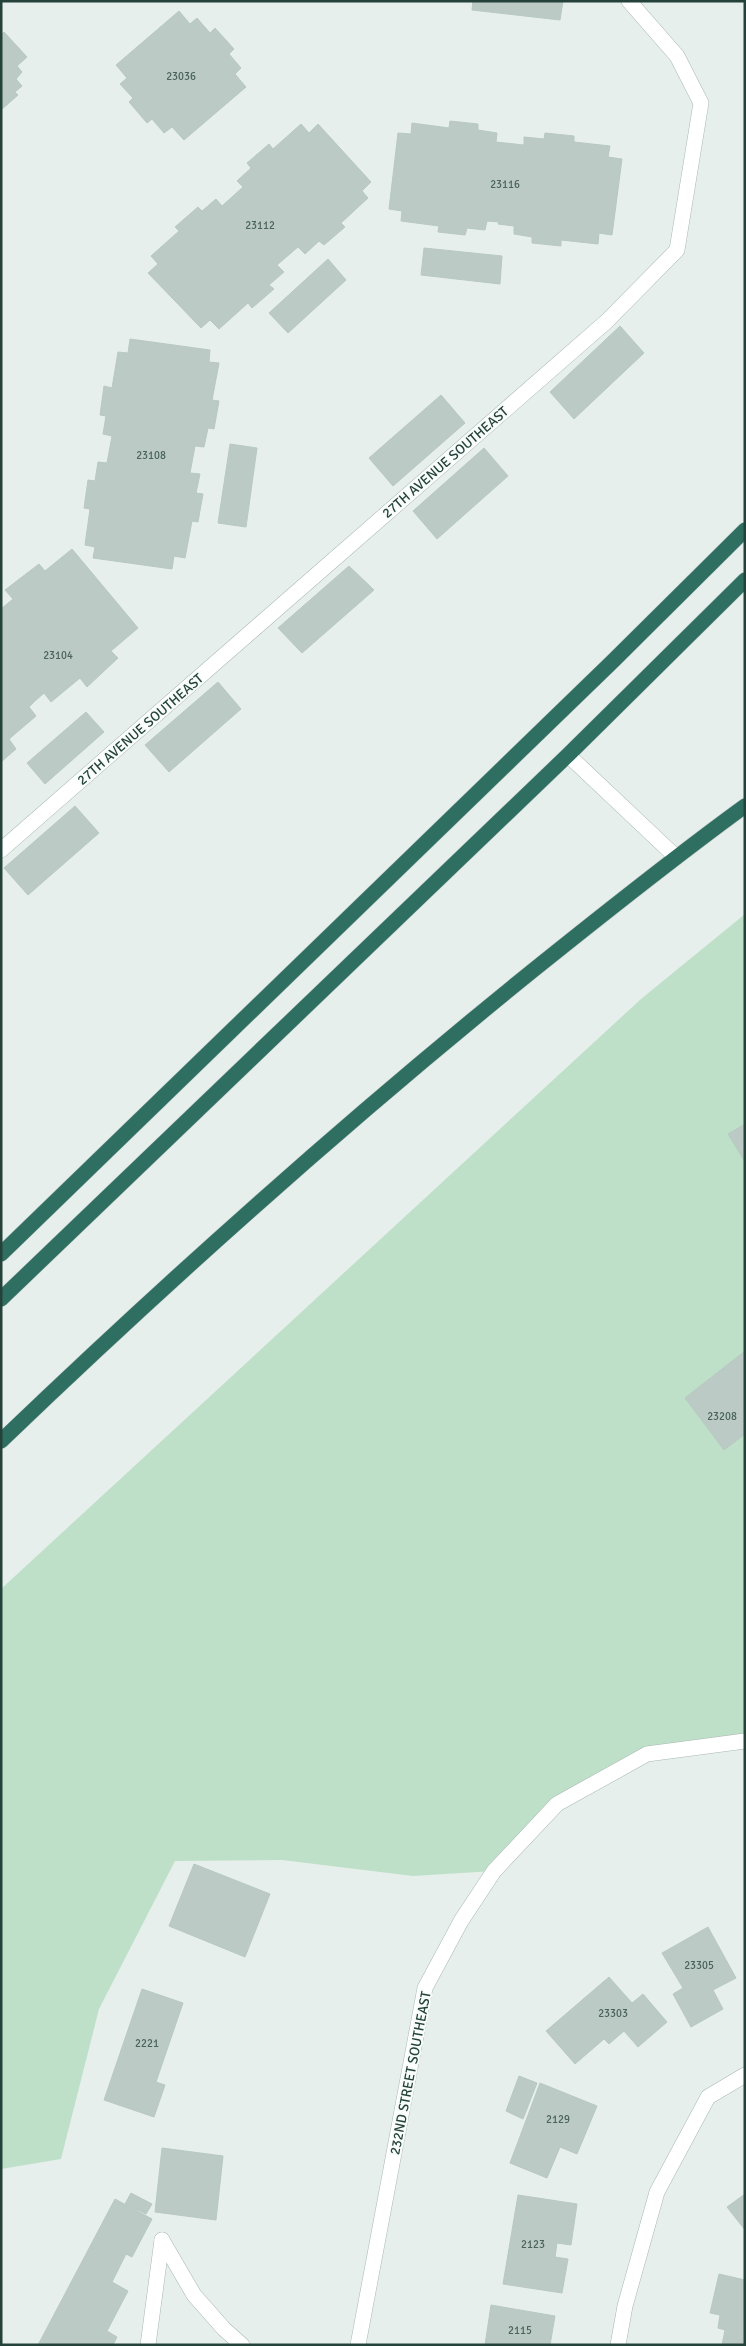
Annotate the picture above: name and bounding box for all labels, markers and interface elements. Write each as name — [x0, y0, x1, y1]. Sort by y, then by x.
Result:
house number: 23036 — [166, 70, 196, 83]
house number: 23116 — [490, 178, 520, 191]
house number: 23112 — [245, 219, 275, 232]
street label: 27TH AVENUE SOUTHEAST — [379, 403, 512, 522]
house number: 23108 — [136, 449, 166, 462]
house number: 23104 — [43, 649, 73, 662]
street label: 27TH AVENUE SOUTHEAST — [74, 670, 207, 789]
house number: 23208 — [707, 1410, 737, 1423]
house number: 23305 — [684, 1959, 714, 1972]
street label: 232ND STREET SOUTHEAST — [386, 1990, 435, 2156]
house number: 23303 — [598, 2007, 628, 2020]
house number: 2221 — [135, 2037, 159, 2050]
house number: 2129 — [546, 2113, 570, 2126]
house number: 2123 — [521, 2238, 545, 2251]
house number: 2115 — [508, 2324, 532, 2337]

